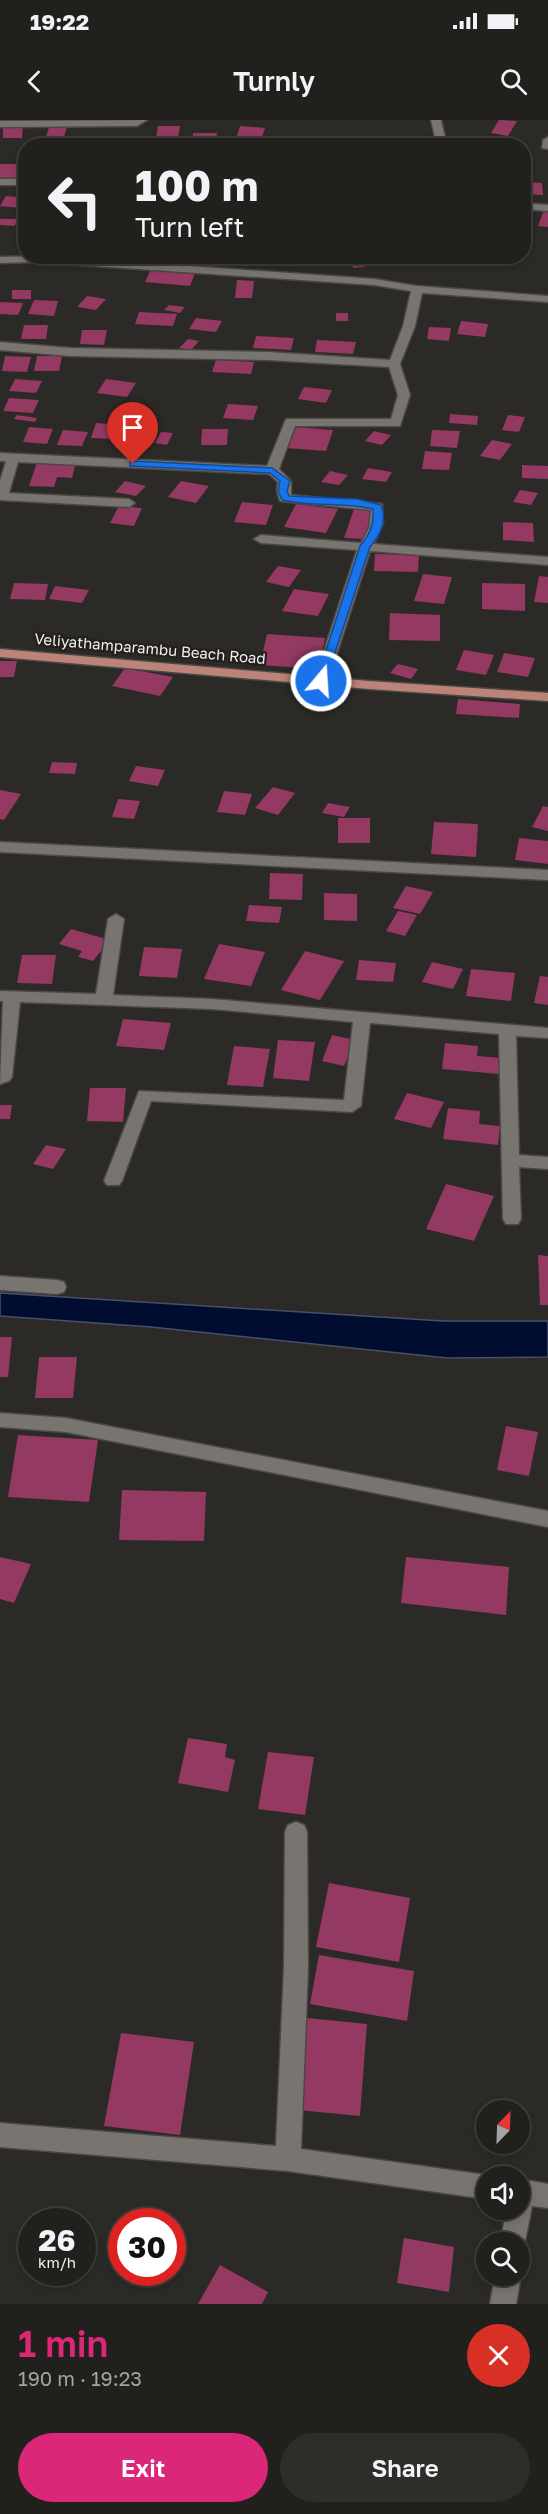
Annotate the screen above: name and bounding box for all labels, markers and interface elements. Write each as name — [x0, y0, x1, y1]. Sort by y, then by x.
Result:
text: 19:22 — [30, 8, 89, 35]
icon: back — [18, 65, 51, 98]
text: Turnly — [233, 65, 315, 97]
icon: search — [497, 65, 530, 98]
text: 100 m — [135, 160, 258, 210]
icon: left — [36, 162, 114, 240]
text: Turn left — [135, 211, 244, 243]
pin — [107, 402, 158, 464]
icon: arrive — [116, 411, 149, 444]
street label: Veliyathamparambu Beach Road — [34, 629, 267, 667]
position arrow — [289, 649, 353, 713]
north arrow — [476, 2100, 530, 2154]
map controls — [476, 2100, 530, 2286]
button: sound — [476, 2166, 530, 2220]
speed limit sign: 30 — [108, 2208, 186, 2286]
text: 26 — [38, 2222, 76, 2258]
button: search — [476, 2232, 530, 2286]
text: km/h — [38, 2253, 76, 2271]
text: 1 min — [18, 2322, 108, 2365]
button: close — [467, 2324, 530, 2387]
text: 190 m · 19:23 — [18, 2366, 142, 2390]
button: Exit — [18, 2433, 268, 2502]
button: Share — [280, 2433, 530, 2502]

